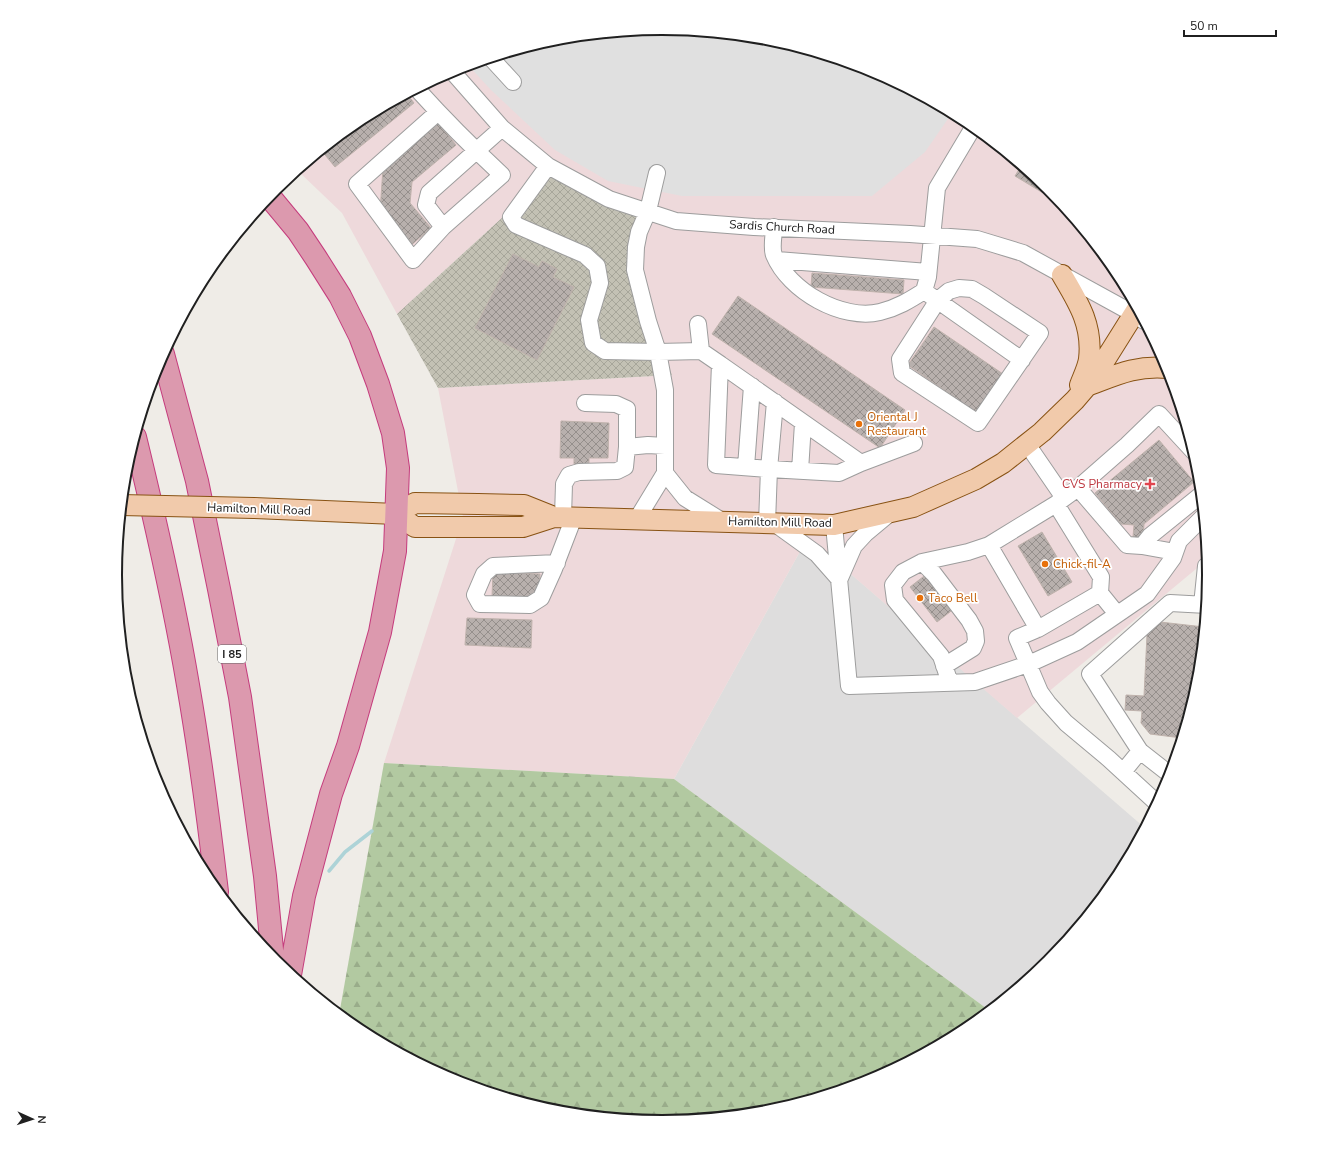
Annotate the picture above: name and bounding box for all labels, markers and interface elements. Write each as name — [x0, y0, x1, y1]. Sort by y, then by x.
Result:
scale bar — [1184, 12, 1276, 38]
text: 50 m — [1190, 18, 1218, 34]
street label: Sardis Church Road — [729, 216, 835, 238]
place label: Oriental J Restaurant — [867, 409, 927, 439]
marker: Oriental J Restaurant — [854, 419, 864, 429]
place label: CVS Pharmacy — [1062, 476, 1143, 492]
marker: CVS Pharmacy — [1145, 479, 1155, 489]
street label: Hamilton Mill Road — [207, 499, 311, 519]
street label: Hamilton Mill Road — [728, 513, 832, 531]
place label: Chick-fil-A — [1053, 556, 1111, 572]
marker: Chick-fil-A — [1040, 559, 1050, 569]
place label: Taco Bell — [928, 590, 978, 606]
marker: Taco Bell — [915, 593, 925, 603]
road number: I 85 — [218, 645, 246, 663]
north arrow — [12, 1099, 52, 1139]
text: N — [34, 1115, 49, 1124]

